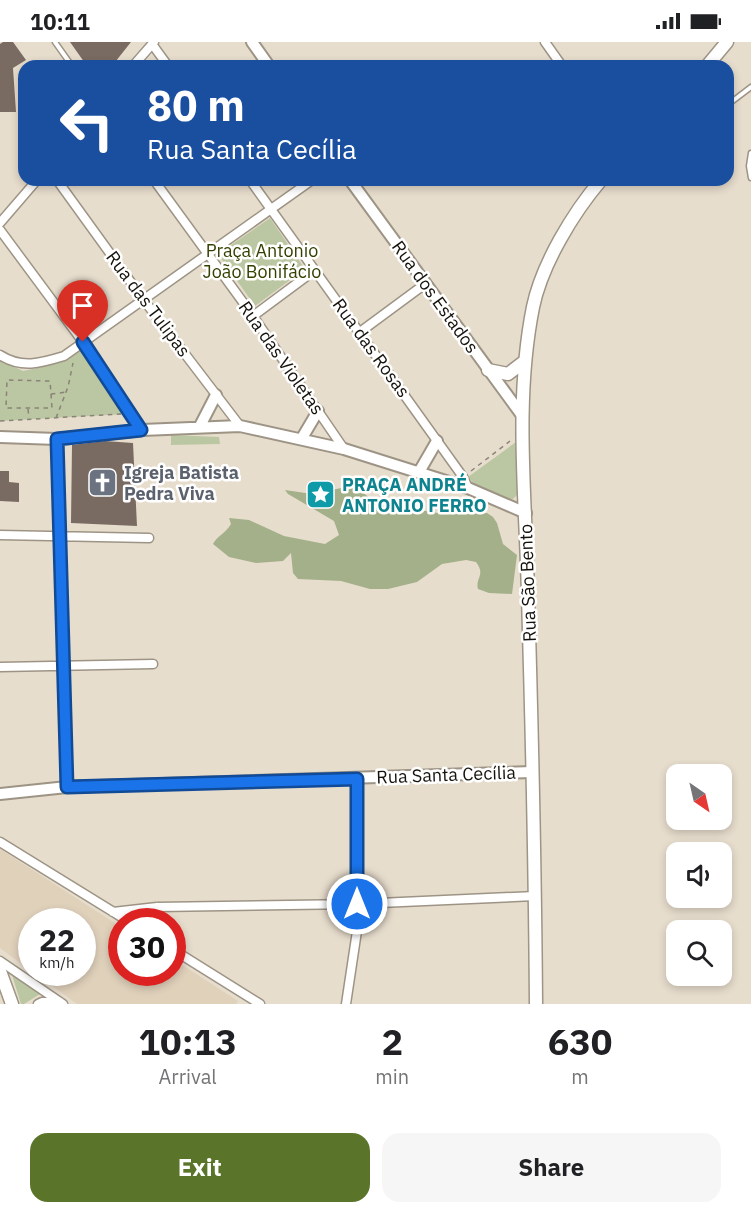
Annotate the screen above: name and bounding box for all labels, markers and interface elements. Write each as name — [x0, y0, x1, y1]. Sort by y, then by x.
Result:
text: 10:11 — [30, 7, 90, 36]
text: 80 m — [147, 78, 245, 133]
icon: left — [48, 84, 126, 162]
text: Rua Santa Cecília — [147, 131, 357, 166]
street label: Rua dos Estados — [387, 236, 484, 357]
park label: Praça Antonio João Bonifácio — [203, 239, 321, 283]
street label: Rua das Tulipas — [101, 246, 196, 361]
pin — [57, 280, 108, 342]
icon: arrive — [66, 289, 99, 322]
street label: Rua das Rosas — [328, 294, 415, 402]
street label: Rua das Violetas — [234, 296, 329, 419]
place label: Igreja Batista Pedra Viva — [124, 461, 239, 505]
church icon: Igreja Batista Pedra Viva — [87, 467, 119, 499]
place label: PRAÇA ANDRÉ ANTONIO FERRO — [342, 472, 487, 517]
place icon: PRAÇA ANDRÉ ANTONIO FERRO — [305, 479, 337, 511]
street label: Rua São Bento — [514, 524, 541, 642]
street label: Rua Santa Cecília — [376, 761, 517, 788]
north arrow — [666, 764, 732, 830]
map controls — [666, 764, 732, 986]
button: sound — [666, 842, 732, 908]
position arrow — [325, 872, 389, 936]
speed limit sign: 30 — [108, 908, 186, 986]
text: 22 — [39, 920, 75, 959]
button: search — [666, 920, 732, 986]
text: km/h — [39, 953, 75, 972]
text: 10:13 — [139, 1018, 237, 1065]
text: 2 — [381, 1018, 403, 1065]
text: 630 — [548, 1018, 612, 1065]
text: Arrival — [159, 1063, 217, 1090]
text: min — [375, 1063, 409, 1090]
text: m — [571, 1063, 589, 1090]
button: Exit — [30, 1133, 370, 1202]
button: Share — [382, 1133, 721, 1202]

